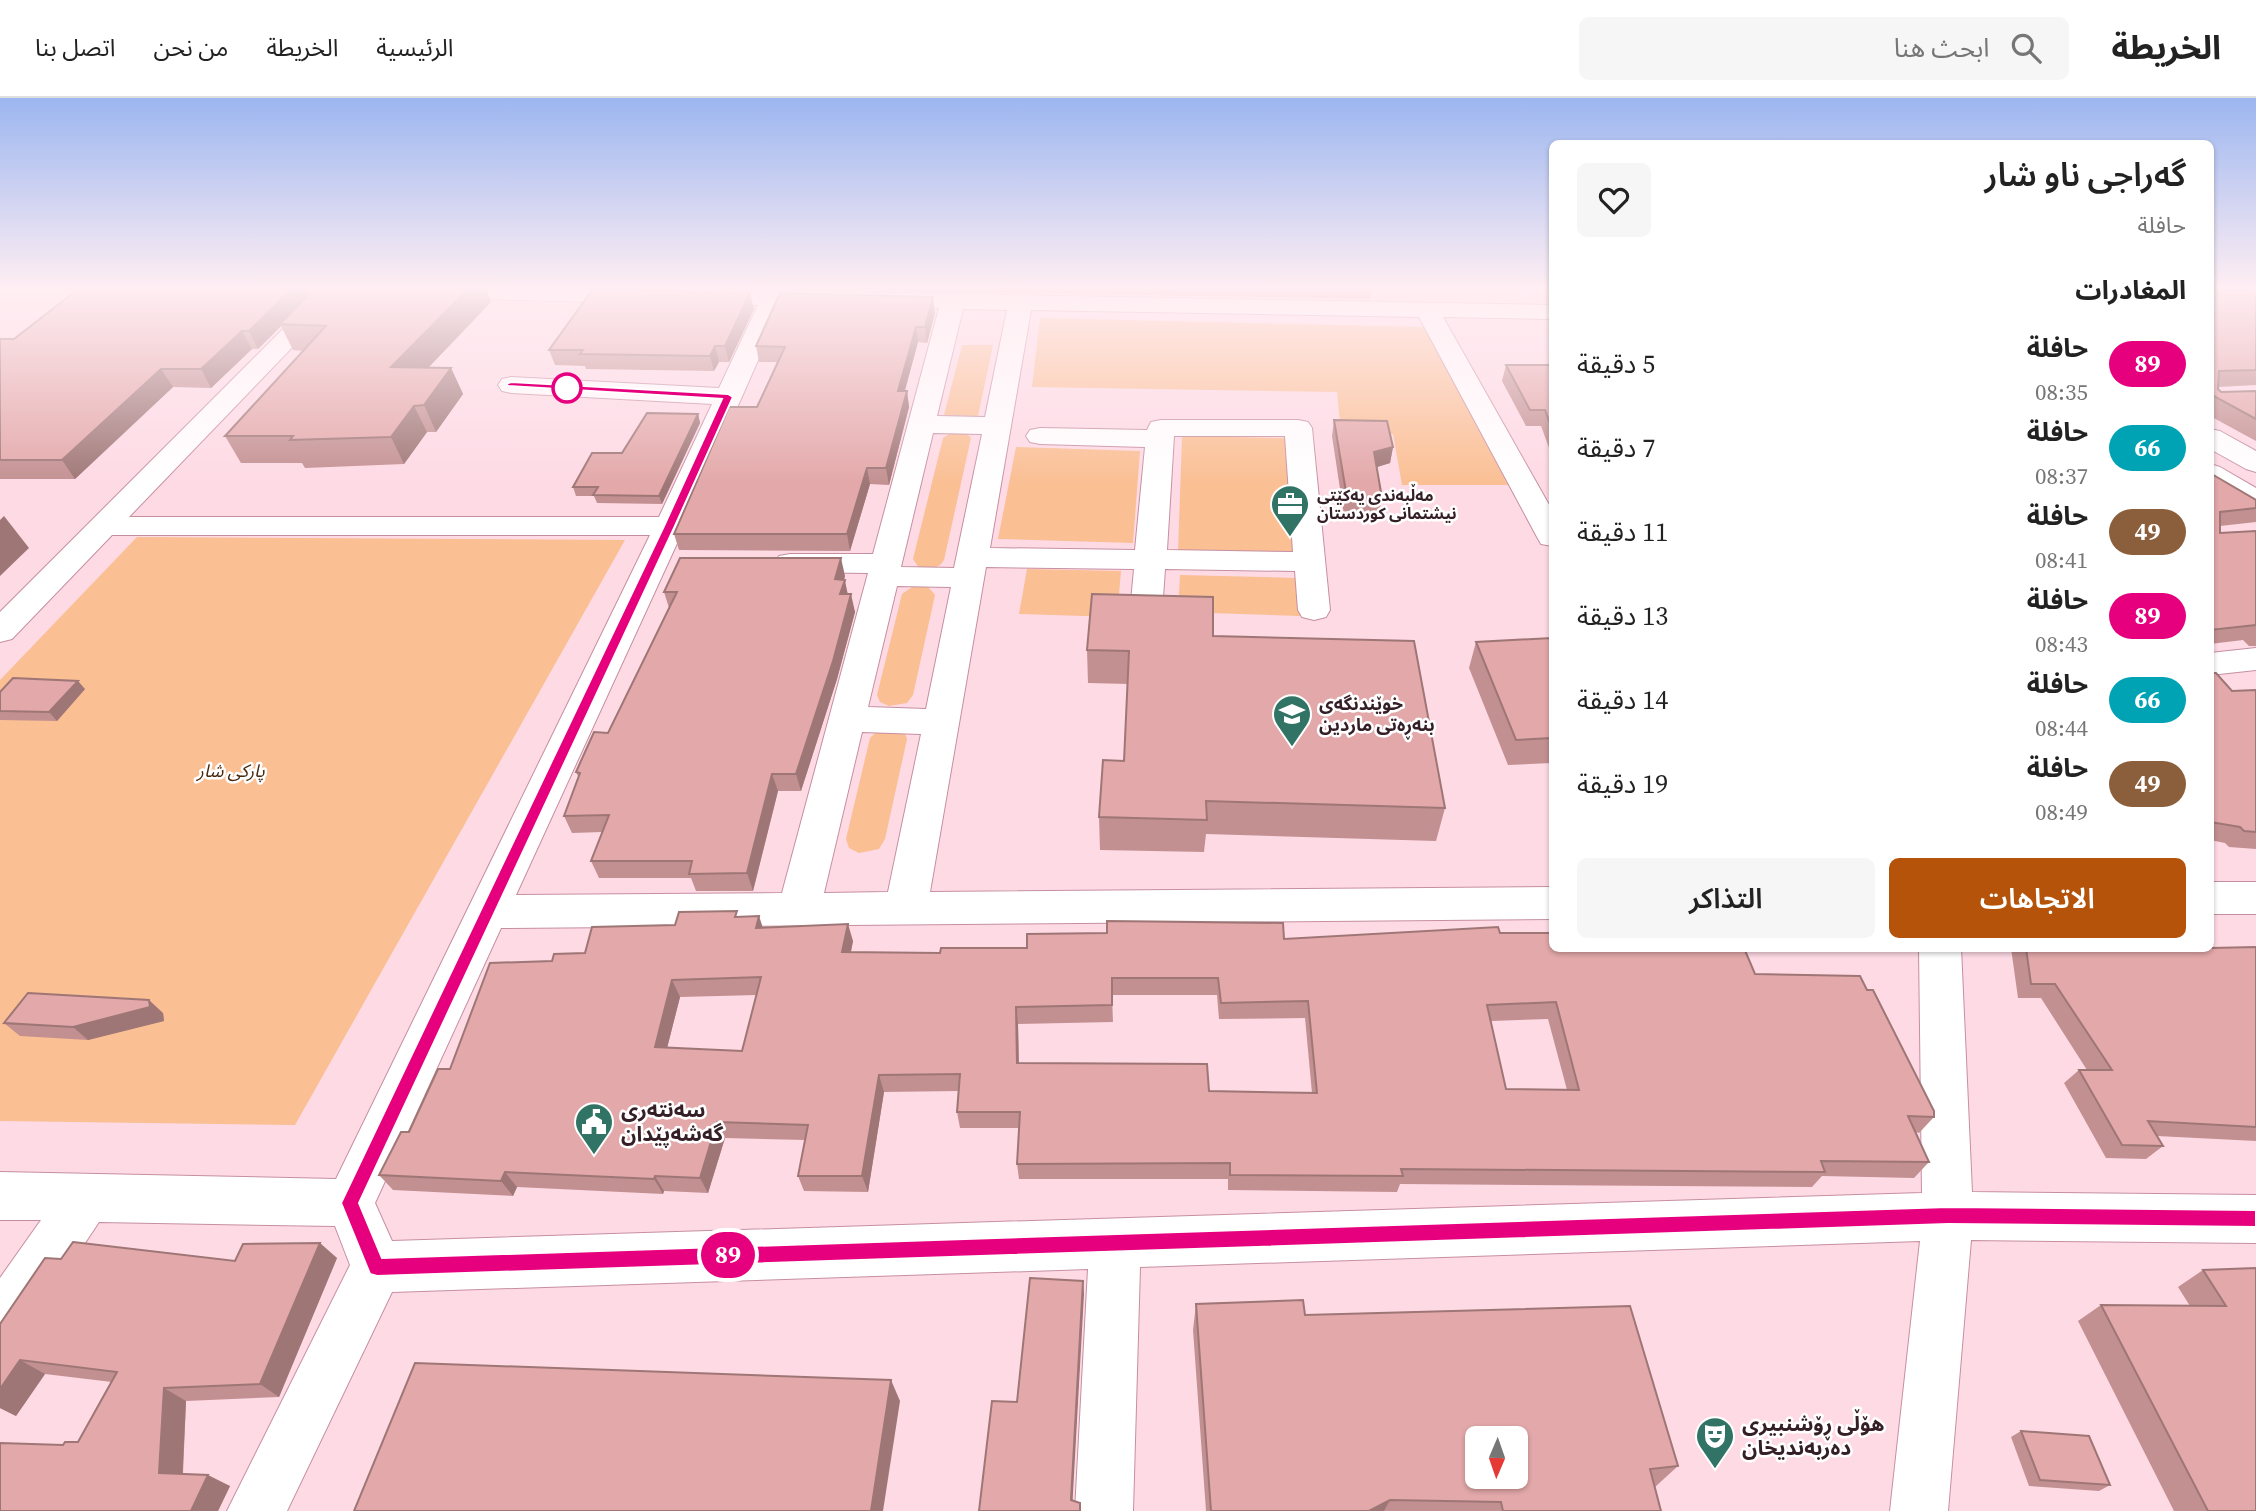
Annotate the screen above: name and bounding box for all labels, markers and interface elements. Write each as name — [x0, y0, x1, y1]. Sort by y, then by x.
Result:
search box — [1579, 17, 2069, 80]
text: الخريطة — [2111, 25, 2221, 70]
icon: search — [2007, 29, 2045, 67]
text: ابحث هنا — [1894, 30, 1989, 66]
text: اتصل بنا — [35, 31, 115, 64]
text: من نحن — [153, 31, 228, 64]
text: الخريطة — [266, 31, 338, 64]
text: الرئيسية — [376, 31, 454, 64]
text: گەراجی ناو شار — [1984, 152, 2186, 197]
button: heart — [1577, 163, 1651, 237]
text: حافلة — [2137, 209, 2186, 241]
text: المغادرات — [2075, 272, 2186, 308]
text: حافلة — [2027, 330, 2088, 366]
text: 5 دقيقة — [1577, 346, 1655, 382]
text: 89 — [2134, 347, 2161, 380]
unlabelled marker — [552, 373, 582, 403]
text: 08:35 — [2035, 376, 2088, 408]
text: حافلة — [2027, 414, 2088, 450]
text: 7 دقيقة — [1577, 430, 1655, 466]
text: 66 — [2134, 431, 2161, 464]
text: 08:37 — [2035, 460, 2088, 492]
office icon: مەڵبەندی یەکێتی نیشتمانی کوردستان — [1269, 483, 1311, 538]
place label: مەڵبەندی یەکێتی نیشتمانی کوردستان — [1317, 483, 1457, 524]
text: حافلة — [2027, 498, 2088, 534]
text: 11 دقيقة — [1577, 514, 1668, 550]
text: 49 — [2134, 515, 2161, 548]
text: 08:41 — [2035, 544, 2088, 576]
text: حافلة — [2027, 582, 2088, 618]
text: 13 دقيقة — [1577, 598, 1668, 634]
text: 89 — [2134, 599, 2161, 632]
text: 08:43 — [2035, 628, 2088, 660]
text: حافلة — [2027, 666, 2088, 702]
text: 14 دقيقة — [1577, 682, 1668, 718]
text: 66 — [2134, 683, 2161, 716]
place label: خوێندنگەی بنەڕەتی ماردین — [1319, 691, 1435, 740]
school or university icon: خوێندنگەی بنەڕەتی ماردین — [1271, 693, 1313, 748]
text: 08:44 — [2035, 712, 2088, 744]
text: حافلة — [2027, 750, 2088, 786]
park label: پاركى شار — [195, 758, 265, 783]
text: 19 دقيقة — [1577, 766, 1668, 802]
text: 49 — [2134, 767, 2161, 800]
text: 08:49 — [2035, 796, 2088, 828]
button: التذاكر — [1577, 858, 1875, 938]
button: الاتجاهات — [1889, 858, 2186, 938]
place label: سەنتەری گەشەپێدان — [621, 1095, 724, 1148]
public building icon: سەنتەری گەشەپێدان — [573, 1101, 615, 1156]
line badge: 89 — [696, 1232, 760, 1278]
text: 89 — [715, 1238, 741, 1271]
place label: هۆڵی ڕۆشنبیری دەربەندیخان — [1742, 1408, 1884, 1462]
theatre icon: هۆڵی ڕۆشنبیری دەربەندیخان — [1694, 1415, 1736, 1470]
north arrow — [1465, 1426, 1528, 1489]
map controls — [1465, 1426, 1528, 1489]

